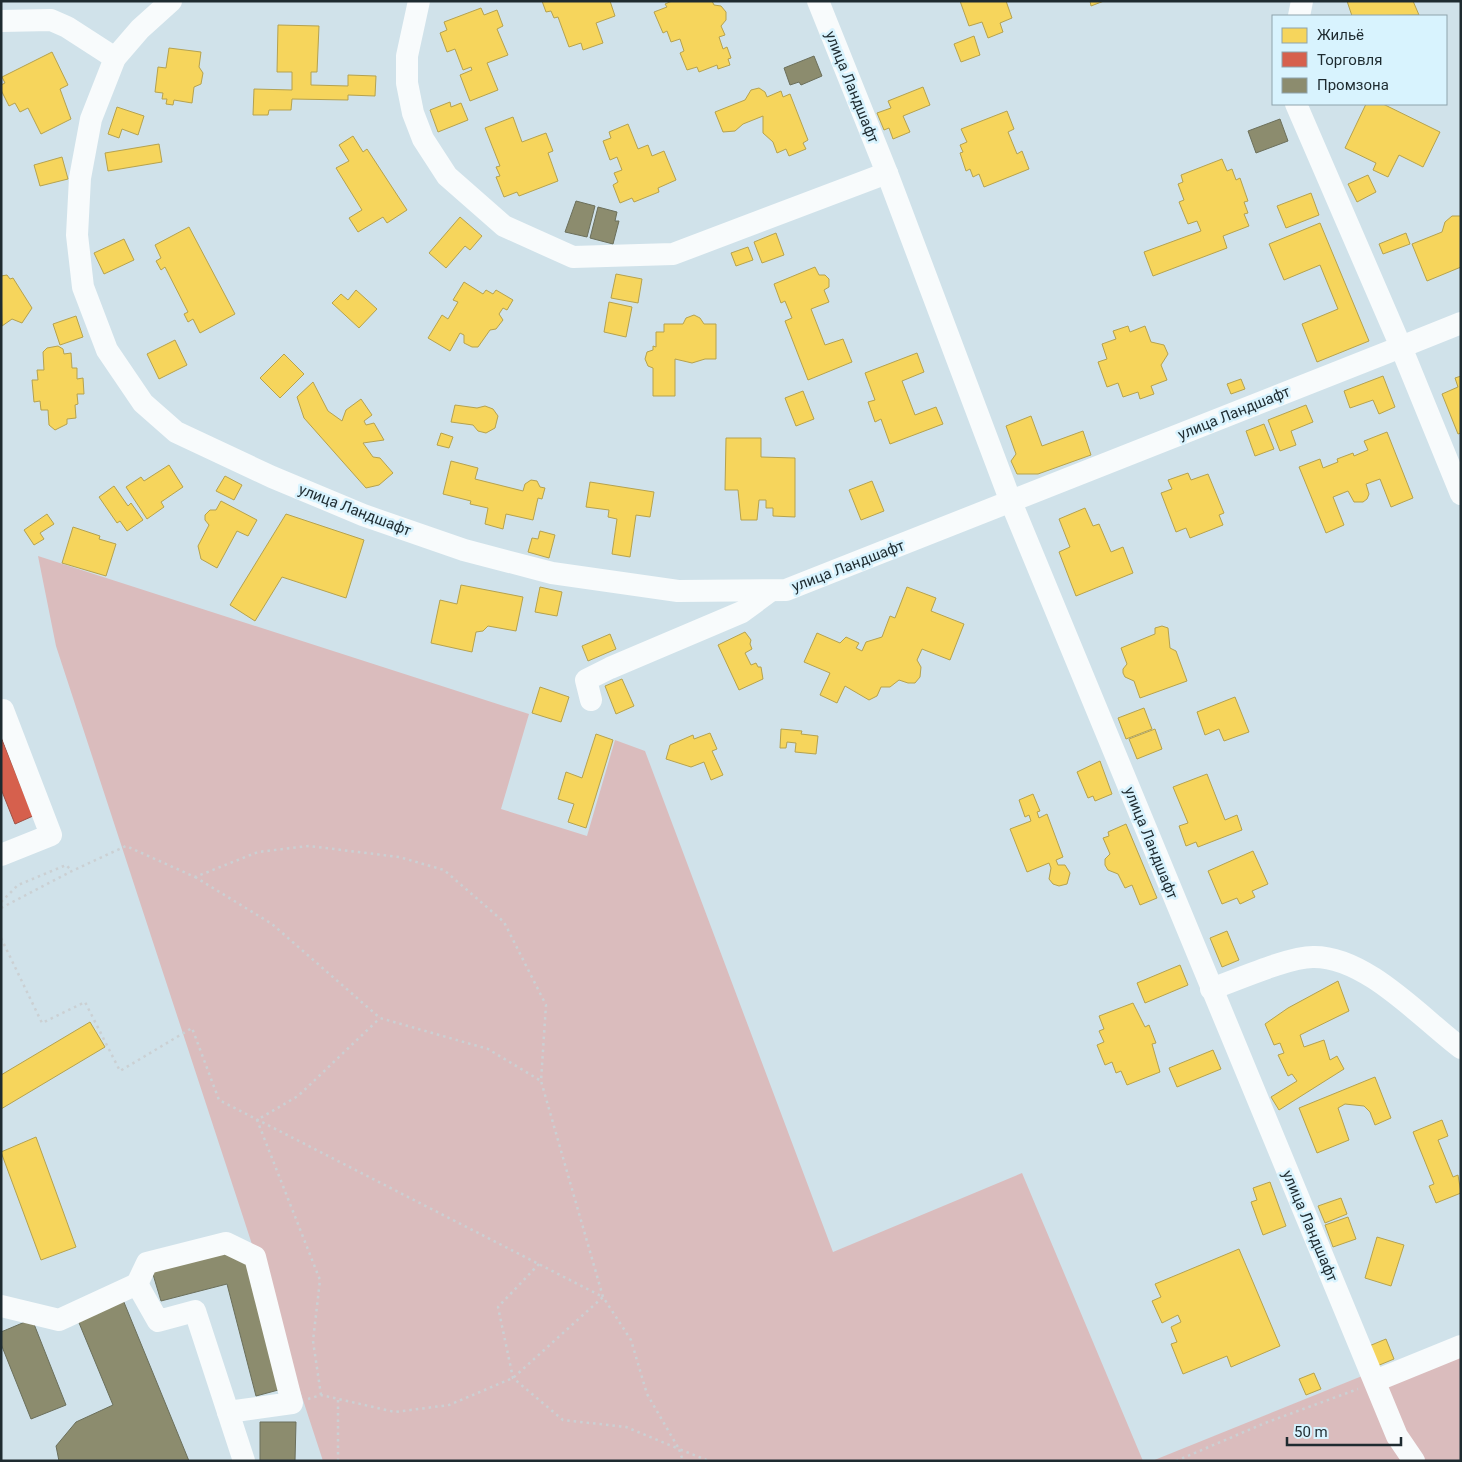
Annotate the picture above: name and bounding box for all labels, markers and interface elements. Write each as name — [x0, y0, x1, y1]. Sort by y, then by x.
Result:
legend — [1272, 15, 1447, 105]
text: Жильё — [1317, 26, 1364, 44]
street label: улица Ландшафт — [821, 28, 883, 146]
text: Торговля — [1317, 51, 1382, 69]
text: Промзона — [1317, 76, 1389, 94]
street label: улица Ландшафт — [1175, 382, 1293, 444]
street label: улица Ландшафт — [296, 480, 414, 540]
street label: улица Ландшафт — [789, 536, 907, 596]
street label: улица Ландшафт — [1120, 784, 1182, 902]
street label: улица Ландшафт — [1278, 1168, 1342, 1284]
scale bar — [1287, 1414, 1401, 1446]
text: 50 m — [1294, 1423, 1328, 1441]

